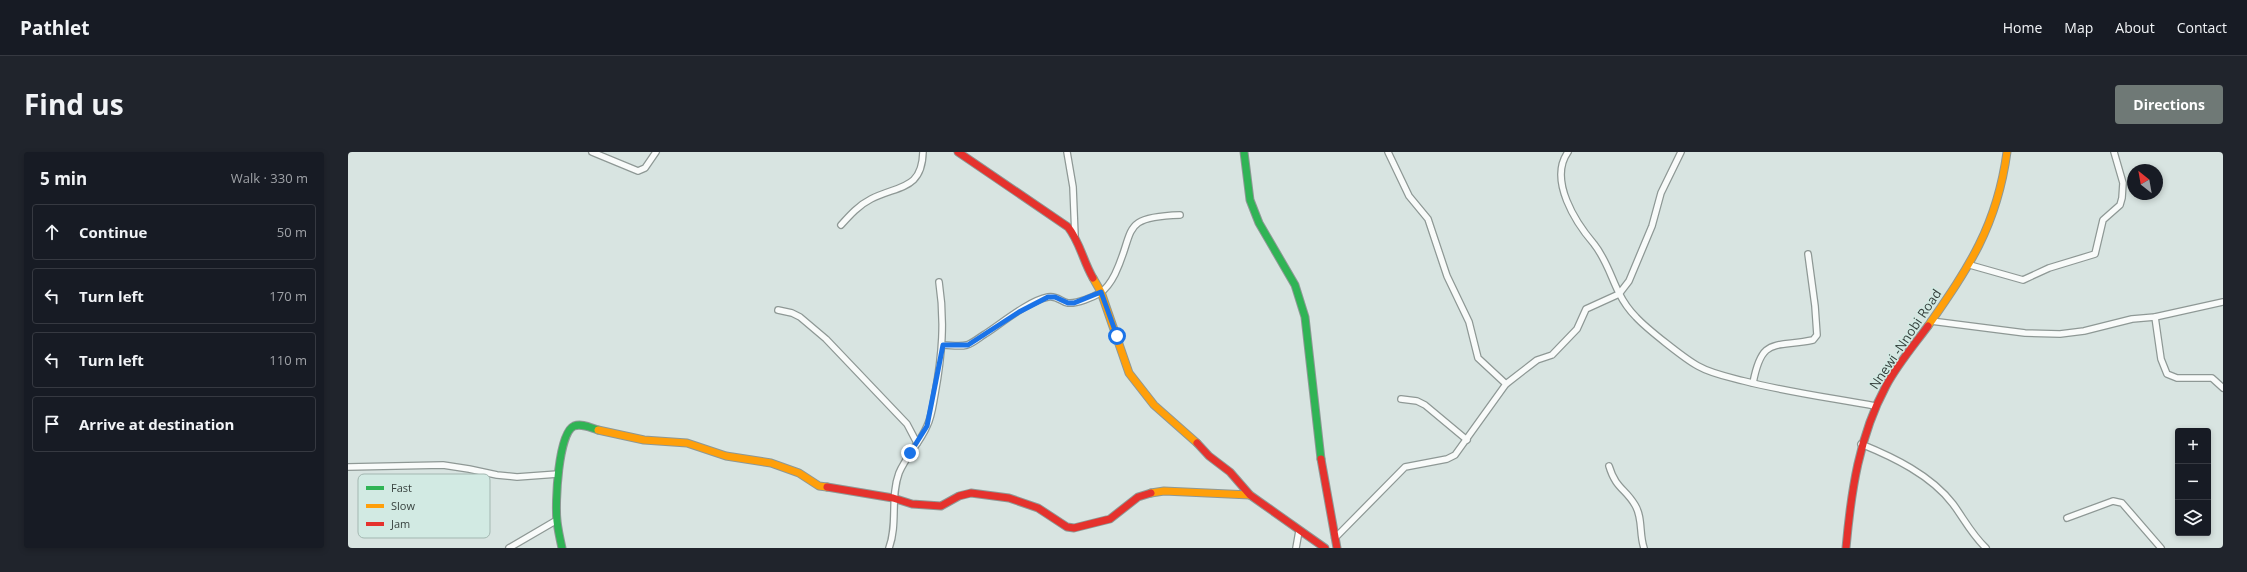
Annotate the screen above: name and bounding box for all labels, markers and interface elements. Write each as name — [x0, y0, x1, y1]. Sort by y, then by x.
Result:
text: Pathlet — [20, 15, 89, 41]
text: Home — [2003, 18, 2042, 37]
text: Map — [2064, 18, 2093, 37]
text: About — [2115, 18, 2155, 37]
text: Contact — [2177, 18, 2227, 37]
text: Find us — [24, 85, 124, 123]
button: Directions — [2115, 85, 2223, 124]
north arrow — [2127, 164, 2163, 200]
text: 5 min — [40, 167, 87, 190]
text: Walk · 330 m — [231, 169, 308, 187]
icon: ahead — [41, 221, 63, 243]
text: Continue — [79, 222, 147, 242]
text: 50 m — [277, 223, 307, 241]
icon: left — [41, 285, 63, 307]
street label: Nnewi -Nnobi Road — [1865, 285, 1945, 393]
text: Turn left — [79, 286, 144, 306]
text: 170 m — [269, 287, 307, 305]
route start — [1108, 327, 1126, 345]
icon: left — [41, 349, 63, 371]
text: Turn left — [79, 350, 144, 370]
text: 110 m — [269, 351, 307, 369]
icon: arrive — [41, 413, 63, 435]
text: Arrive at destination — [79, 414, 234, 434]
map controls — [2175, 428, 2211, 536]
button: + — [2175, 428, 2211, 464]
route end — [901, 444, 919, 462]
button: − — [2175, 464, 2211, 500]
legend — [358, 474, 490, 538]
text: Fast — [391, 480, 412, 495]
text: Slow — [391, 498, 415, 513]
button: layers — [2175, 500, 2211, 536]
text: Jam — [390, 516, 410, 531]

